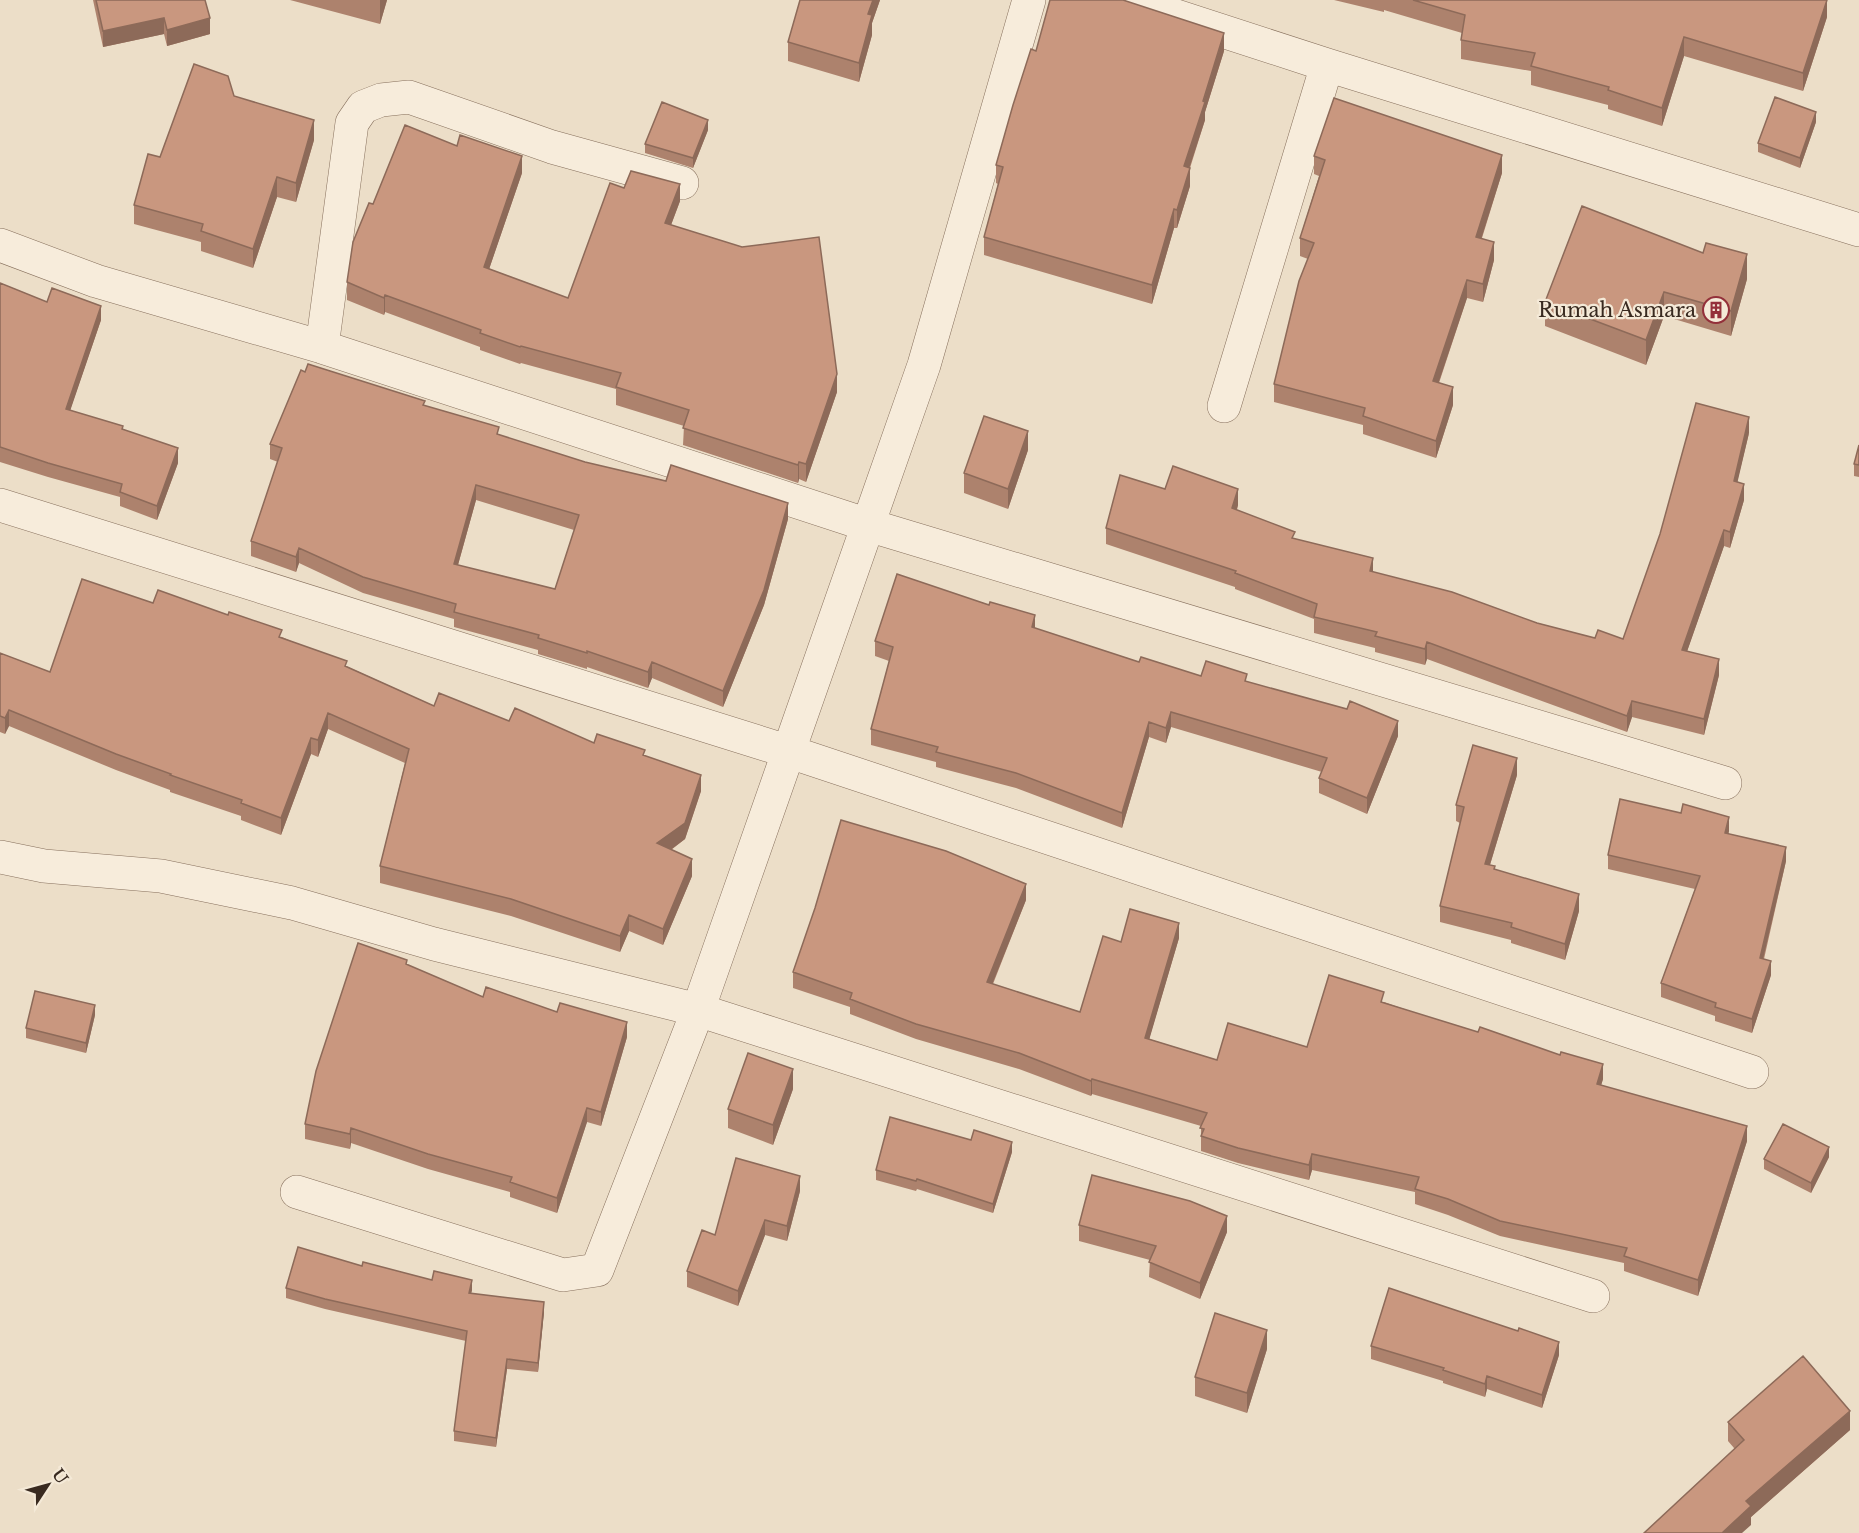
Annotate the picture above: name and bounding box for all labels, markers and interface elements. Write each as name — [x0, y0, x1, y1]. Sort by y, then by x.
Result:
building icon: Rumah Asmara — [1701, 295, 1731, 325]
place label: Rumah Asmara — [1538, 298, 1697, 322]
north arrow — [18, 1455, 78, 1515]
text: U — [48, 1465, 72, 1488]

